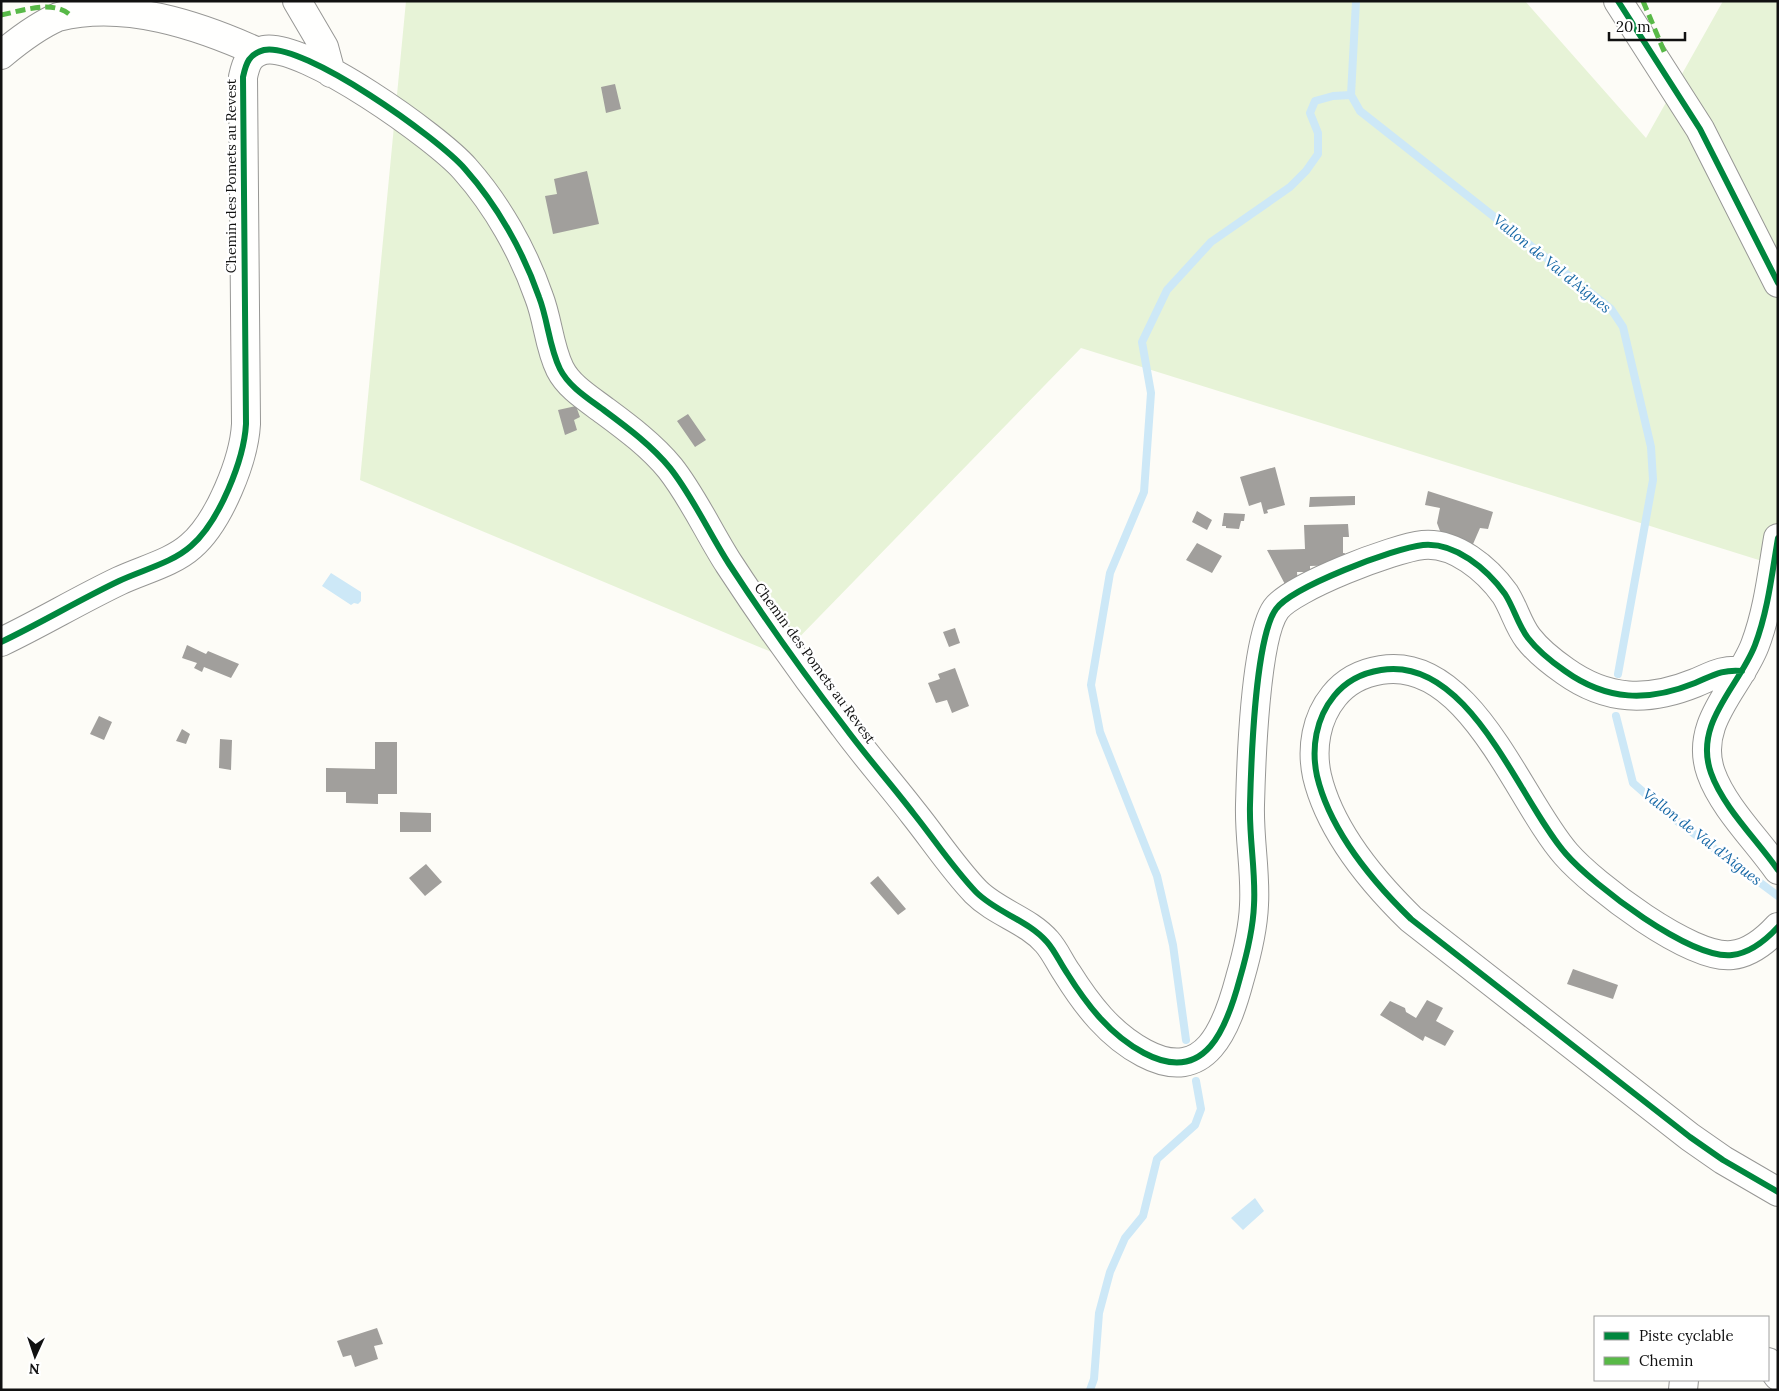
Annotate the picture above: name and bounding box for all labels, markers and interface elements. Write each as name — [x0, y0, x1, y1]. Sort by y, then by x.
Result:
scale bar — [1609, 10, 1685, 42]
text: 20 m — [1616, 17, 1651, 36]
street label: Chemin des Pomets au Revest — [222, 78, 240, 273]
water label: Vallon de Val d'Aigues — [1489, 210, 1615, 317]
street label: Chemin des Pomets au Revest — [751, 579, 880, 747]
water label: Vallon de Val d'Aigues — [1639, 784, 1766, 889]
legend — [1594, 1316, 1769, 1381]
text: Piste cyclable — [1639, 1326, 1734, 1345]
north arrow — [10, 1331, 60, 1381]
text: Chemin — [1639, 1351, 1693, 1370]
text: N — [28, 1360, 40, 1378]

